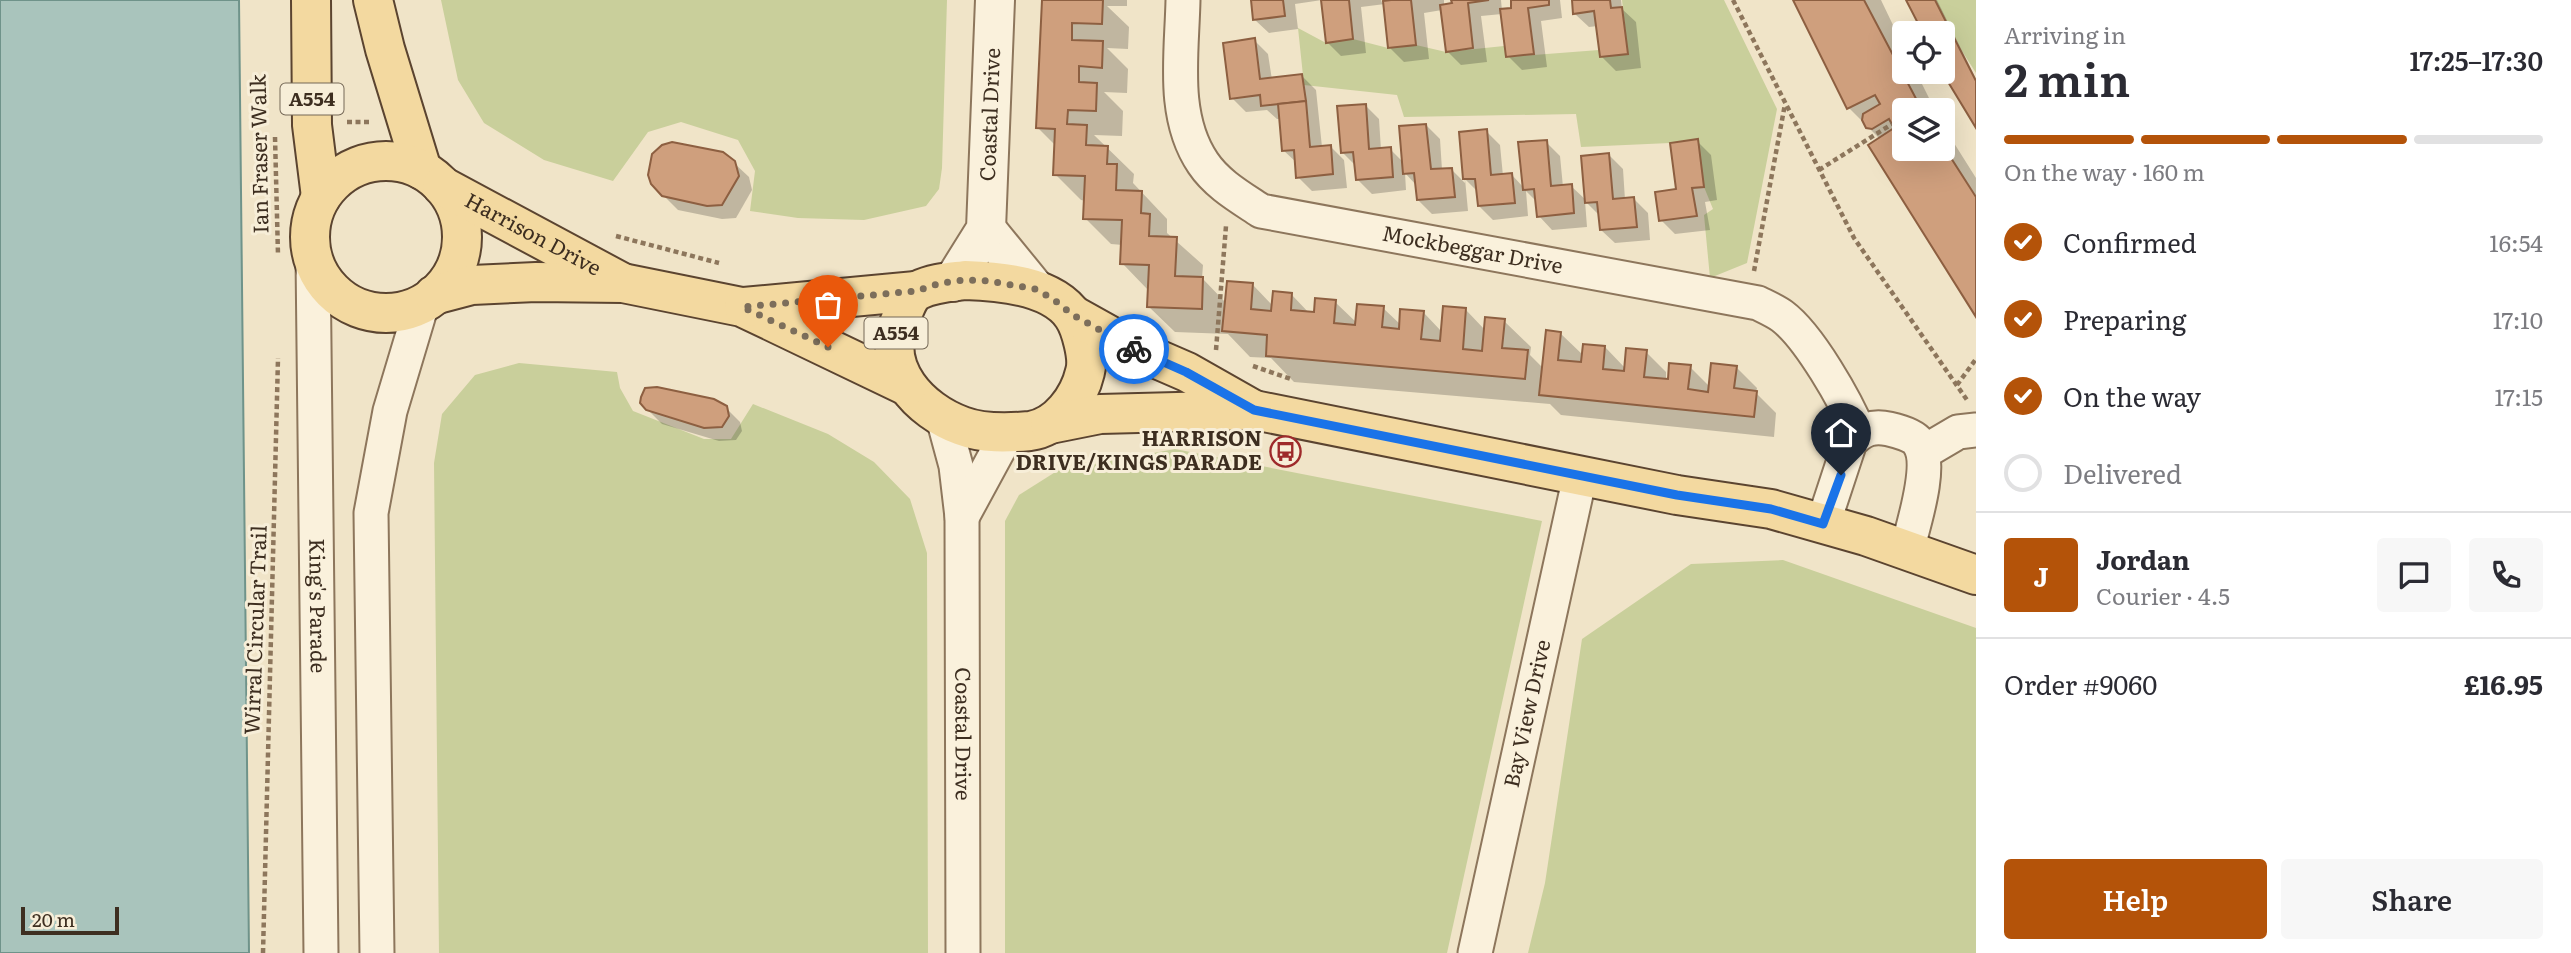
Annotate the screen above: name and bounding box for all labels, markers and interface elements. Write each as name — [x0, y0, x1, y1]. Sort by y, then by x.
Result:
text: Arriving in — [2004, 17, 2126, 51]
map controls — [1892, 21, 1955, 161]
button: locate — [1892, 21, 1955, 84]
text: 17:25–17:30 — [2409, 40, 2543, 79]
text: 2 min — [2004, 43, 2130, 111]
street label: Coastal Drive — [970, 47, 1006, 182]
street label: Ian Fraser Walk — [241, 74, 274, 234]
road number: A554 — [280, 83, 344, 114]
button: layers — [1892, 98, 1955, 161]
text: On the way · 160 m — [2004, 154, 2205, 188]
street label: Harrison Drive — [460, 183, 608, 282]
street label: Mockbeggar Drive — [1380, 216, 1566, 280]
text: Confirmed — [2063, 222, 2197, 261]
icon: check — [2004, 223, 2042, 261]
text: 16:54 — [2489, 225, 2543, 259]
pin — [798, 275, 858, 347]
icon: bag — [809, 286, 847, 324]
text: Preparing — [2063, 299, 2186, 338]
icon: check — [2004, 300, 2042, 338]
text: 17:10 — [2493, 302, 2543, 336]
courier — [1099, 314, 1169, 384]
road number: A554 — [864, 318, 928, 348]
icon: bike — [1115, 330, 1153, 368]
text: On the way — [2063, 376, 2201, 415]
icon: check — [2004, 377, 2042, 415]
text: 17:15 — [2494, 379, 2543, 413]
pin — [1811, 403, 1871, 475]
icon: home — [1822, 414, 1860, 452]
place label: HARRISON DRIVE/KINGS PARADE — [1015, 421, 1262, 476]
bus stop icon: HARRISON DRIVE/KINGS PARADE — [1268, 434, 1302, 468]
text: Delivered — [2063, 453, 2182, 492]
street label: Wirral Circular Trail — [234, 525, 273, 735]
street label: King's Parade — [303, 538, 336, 674]
button: chat — [2377, 538, 2451, 612]
button: phone — [2469, 538, 2543, 612]
text: Jordan — [2096, 539, 2190, 578]
text: J — [2034, 556, 2048, 595]
text: Courier · 4.5 — [2096, 578, 2230, 612]
street label: Bay View Drive — [1494, 636, 1557, 790]
text: Order #9060 — [2004, 664, 2157, 703]
text: £16.95 — [2464, 664, 2543, 703]
street label: Coastal Drive — [949, 667, 981, 801]
button: Help — [2004, 859, 2267, 939]
button: Share — [2281, 859, 2543, 939]
scale bar — [21, 904, 119, 936]
text: 20 m — [32, 905, 75, 933]

